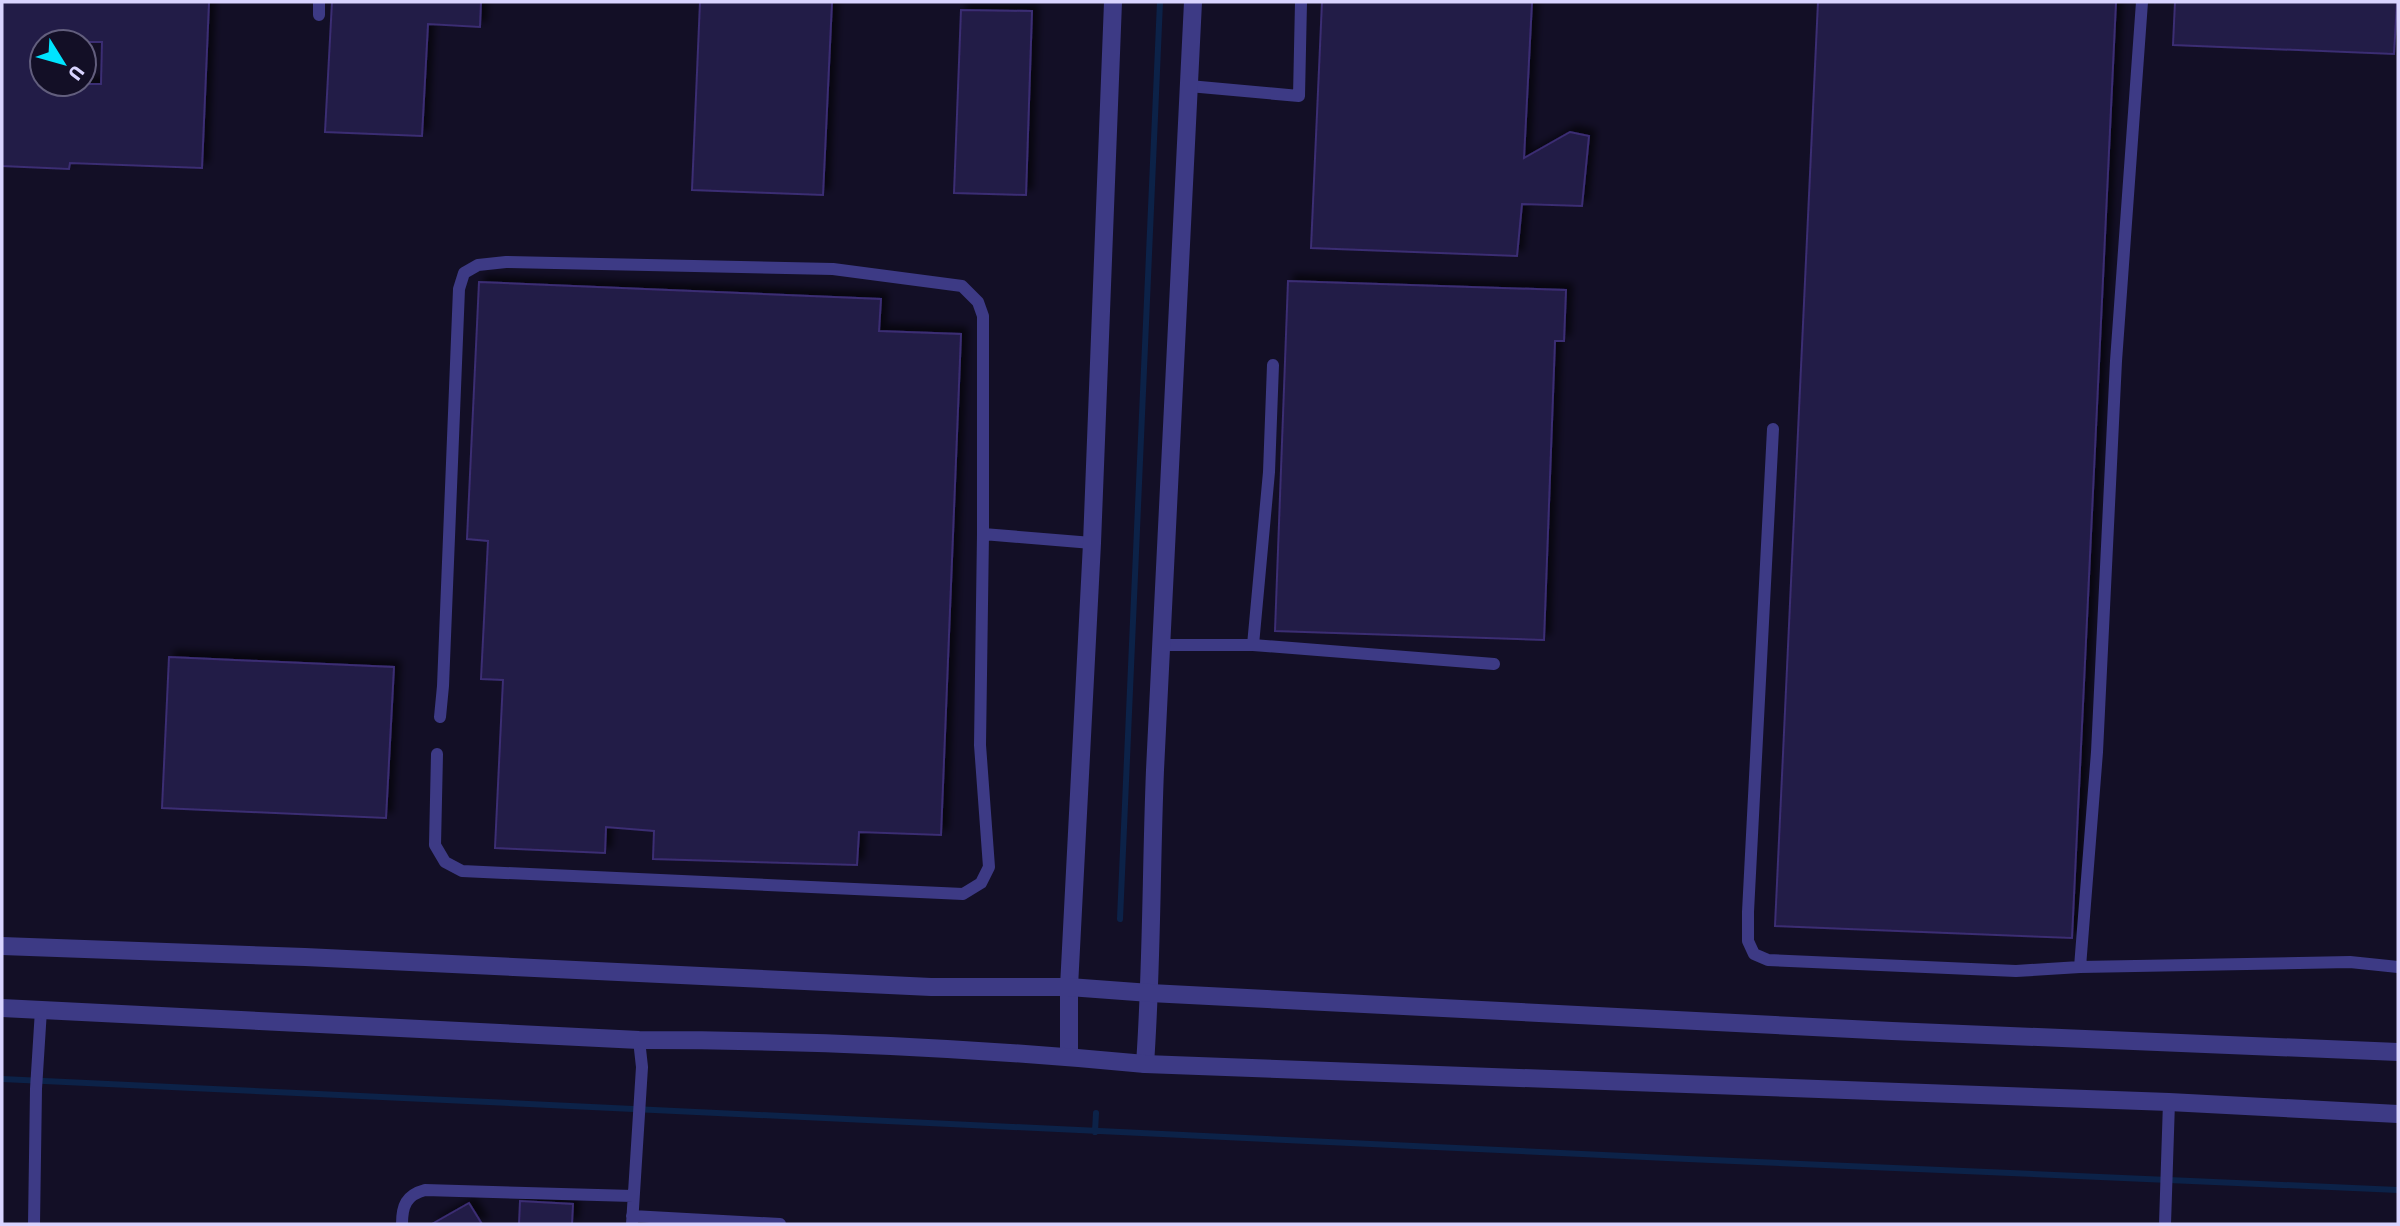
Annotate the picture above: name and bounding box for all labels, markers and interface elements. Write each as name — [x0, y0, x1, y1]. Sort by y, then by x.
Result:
north arrow — [28, 28, 98, 98]
text: U — [63, 61, 89, 85]

